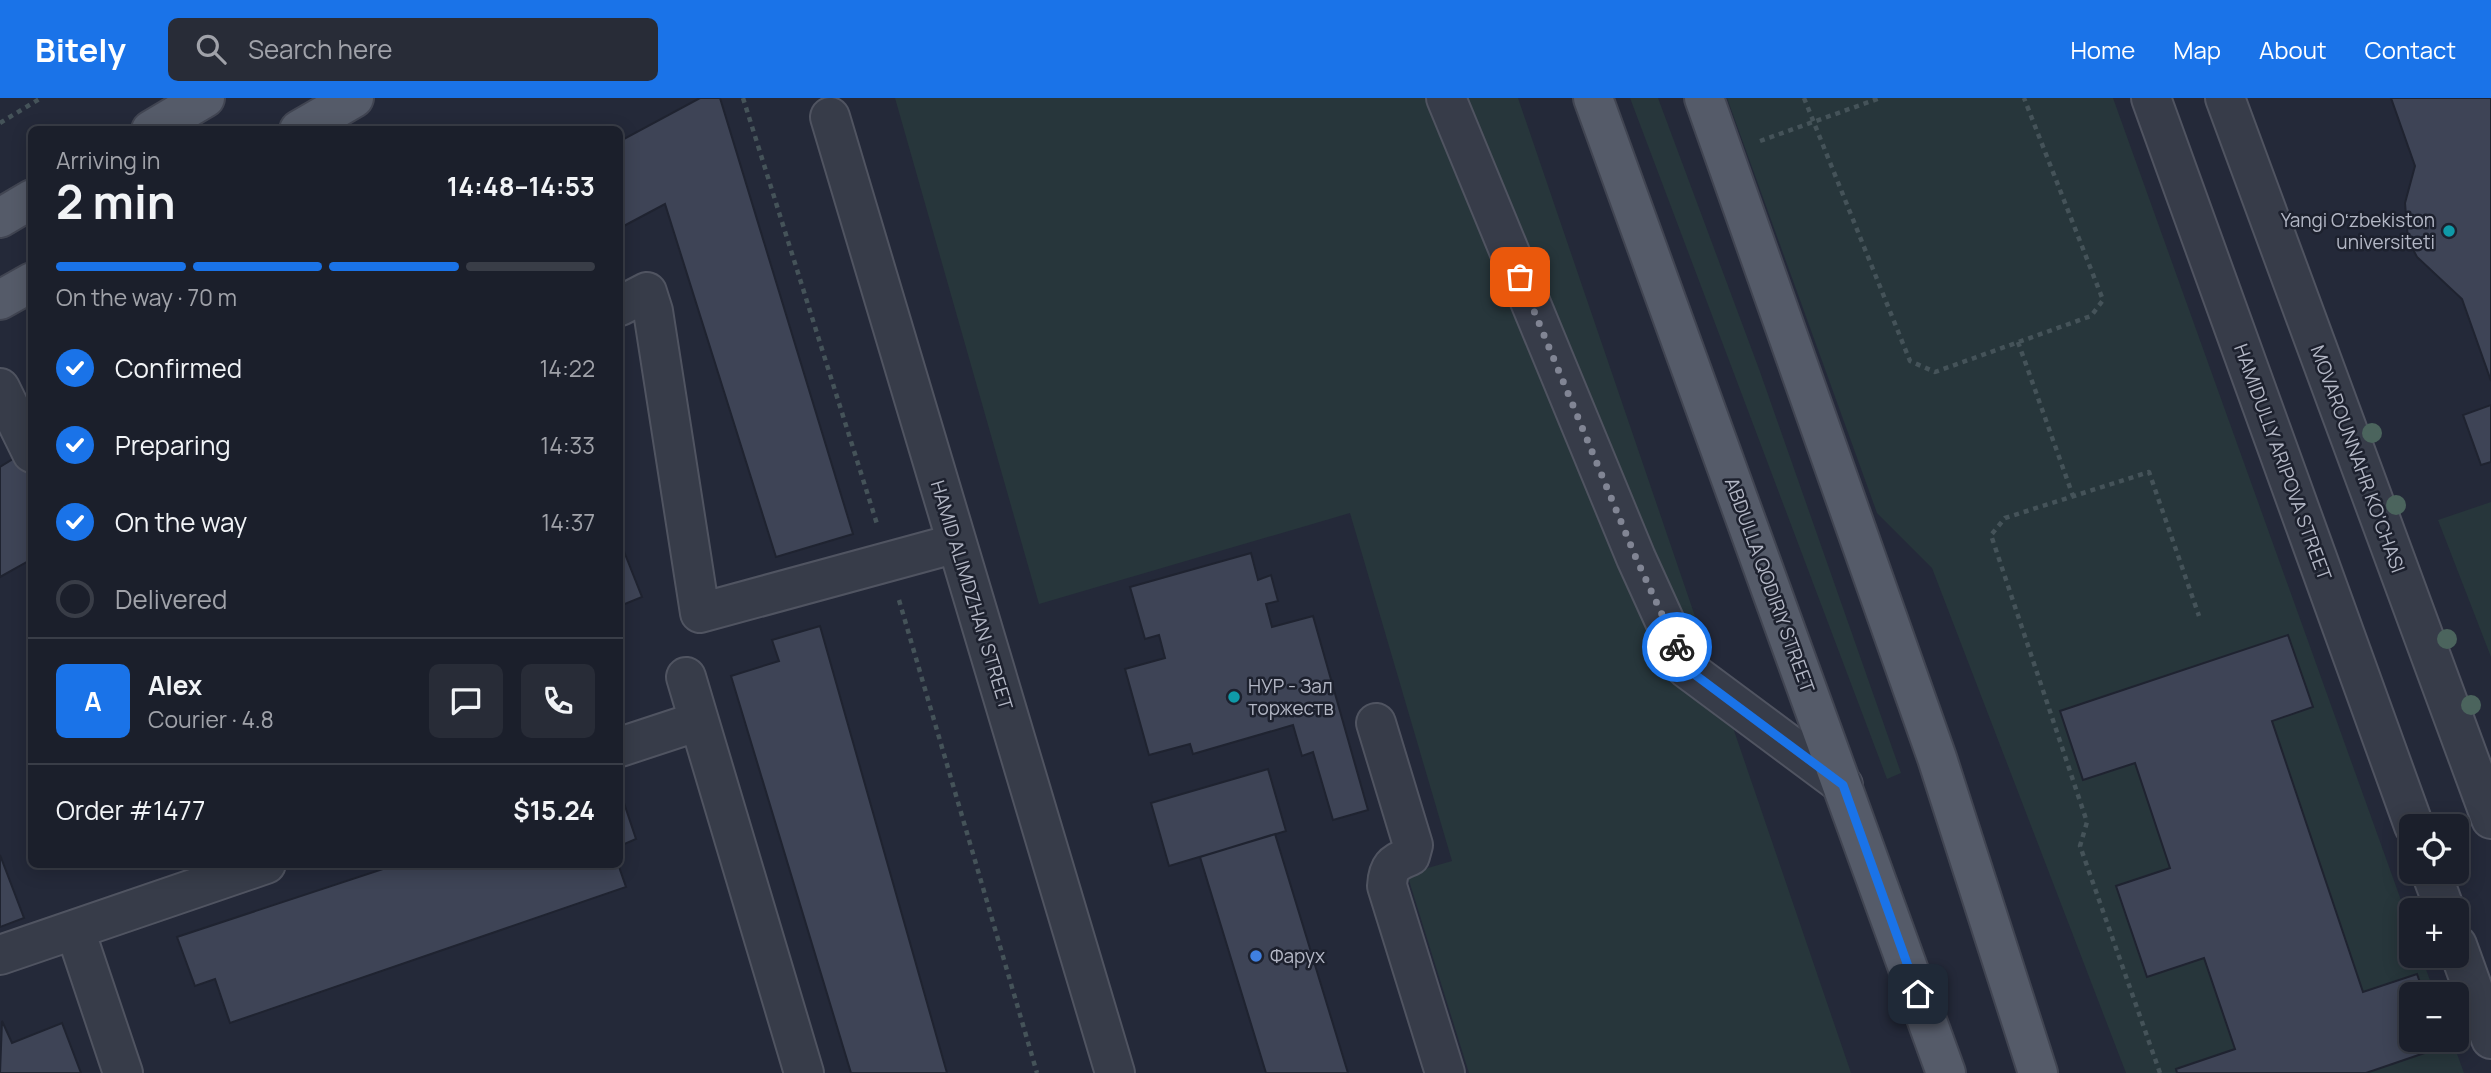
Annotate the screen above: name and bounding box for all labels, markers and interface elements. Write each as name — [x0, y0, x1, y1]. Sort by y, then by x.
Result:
search box — [168, 18, 658, 81]
text: Bitely — [35, 27, 126, 72]
icon: search — [192, 30, 230, 68]
text: Search here — [248, 31, 393, 67]
text: Home — [2070, 33, 2135, 66]
text: Map — [2173, 33, 2221, 66]
text: About — [2259, 33, 2327, 66]
text: Contact — [2365, 33, 2456, 66]
text: Arriving in — [56, 144, 161, 176]
text: 14:48–14:53 — [447, 168, 595, 204]
text: 2 min — [56, 170, 176, 233]
place label: Yangi Oʻzbekiston universiteti — [2281, 207, 2435, 255]
marker: Yangi Oʻzbekiston universiteti — [2441, 223, 2457, 239]
pin — [1490, 247, 1550, 307]
icon: bag — [1501, 258, 1539, 296]
text: On the way · 70 m — [56, 281, 237, 313]
street label: HAMIDULLY ARIPOVA STREET — [2228, 340, 2338, 584]
street label: MOVAROUNNAHR KO'CHASI — [2305, 342, 2411, 576]
icon: check — [56, 349, 94, 387]
text: Confirmed — [115, 350, 242, 386]
text: 14:22 — [539, 352, 595, 384]
icon: check — [56, 426, 94, 464]
text: Preparing — [115, 427, 231, 463]
text: 14:33 — [540, 429, 595, 461]
street label: ABDULLA QODIRIY STREET — [1719, 474, 1821, 697]
street label: HAMID ALIMDZHAN STREET — [925, 477, 1019, 713]
icon: check — [56, 503, 94, 541]
text: On the way — [115, 504, 247, 540]
text: 14:37 — [541, 506, 595, 538]
text: Delivered — [115, 581, 227, 617]
courier — [1642, 612, 1712, 682]
icon: bike — [1658, 628, 1696, 666]
button: chat — [429, 664, 503, 738]
button: phone — [521, 664, 595, 738]
text: Alex — [148, 667, 202, 703]
place label: НУР - Зал торжеств — [1248, 673, 1334, 721]
text: A — [84, 683, 102, 719]
marker: НУР - Зал торжеств — [1226, 689, 1242, 705]
text: Courier · 4.8 — [148, 703, 274, 735]
text: Order #1477 — [56, 792, 205, 828]
text: $15.24 — [513, 792, 595, 828]
map controls — [2399, 814, 2469, 1052]
button: locate — [2399, 814, 2469, 884]
button: + — [2399, 898, 2469, 968]
place label: Фарух — [1270, 943, 1325, 969]
marker: Фарух — [1248, 948, 1264, 964]
pin — [1888, 964, 1948, 1024]
icon: home — [1899, 975, 1937, 1013]
button: − — [2399, 982, 2469, 1052]

